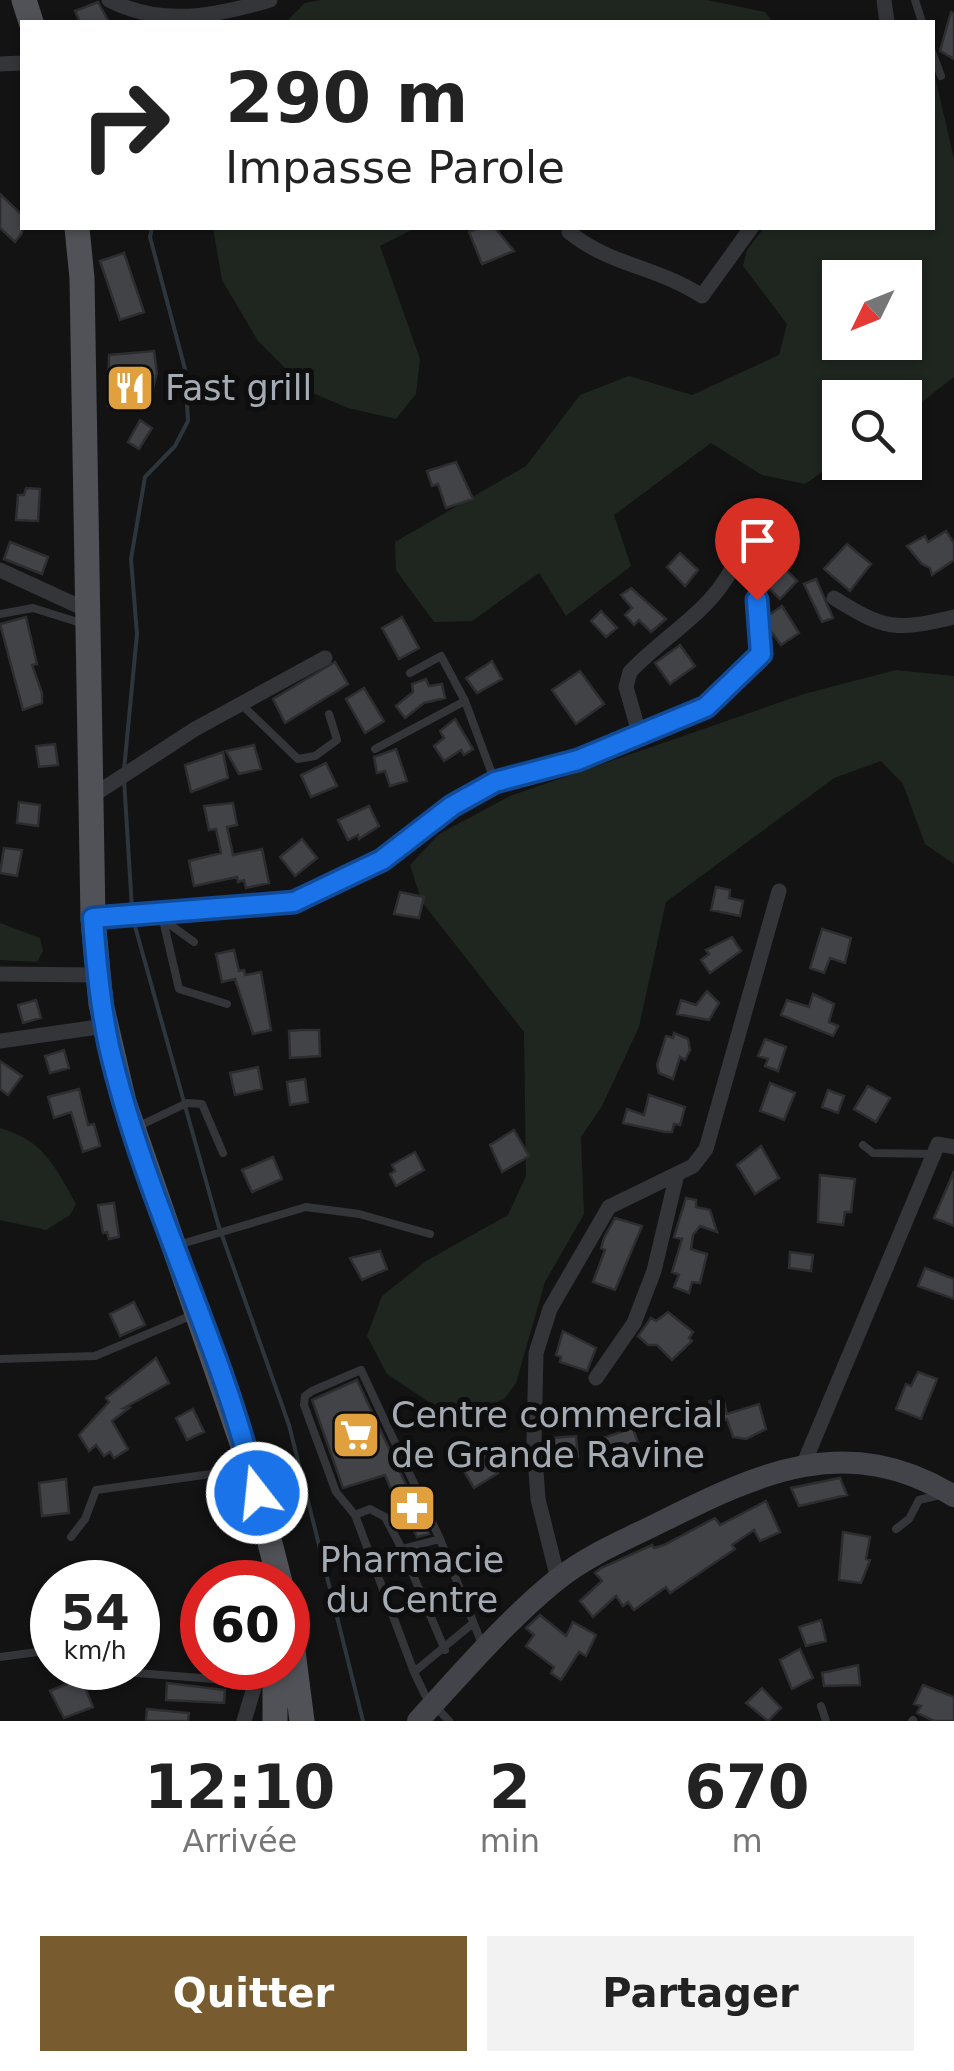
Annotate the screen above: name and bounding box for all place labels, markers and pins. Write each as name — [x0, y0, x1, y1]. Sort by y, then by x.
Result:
restaurant icon: Fast grill — [104, 362, 156, 414]
place label: Fast grill — [165, 368, 312, 408]
pin — [715, 498, 800, 601]
place label: Centre commercial de Grande Ravine — [391, 1395, 723, 1475]
supermarket icon: Centre commercial de Grande Ravine — [330, 1409, 382, 1461]
pharmacy icon: Pharmacie du Centre — [386, 1482, 438, 1534]
place label: Pharmacie du Centre — [320, 1540, 504, 1620]

